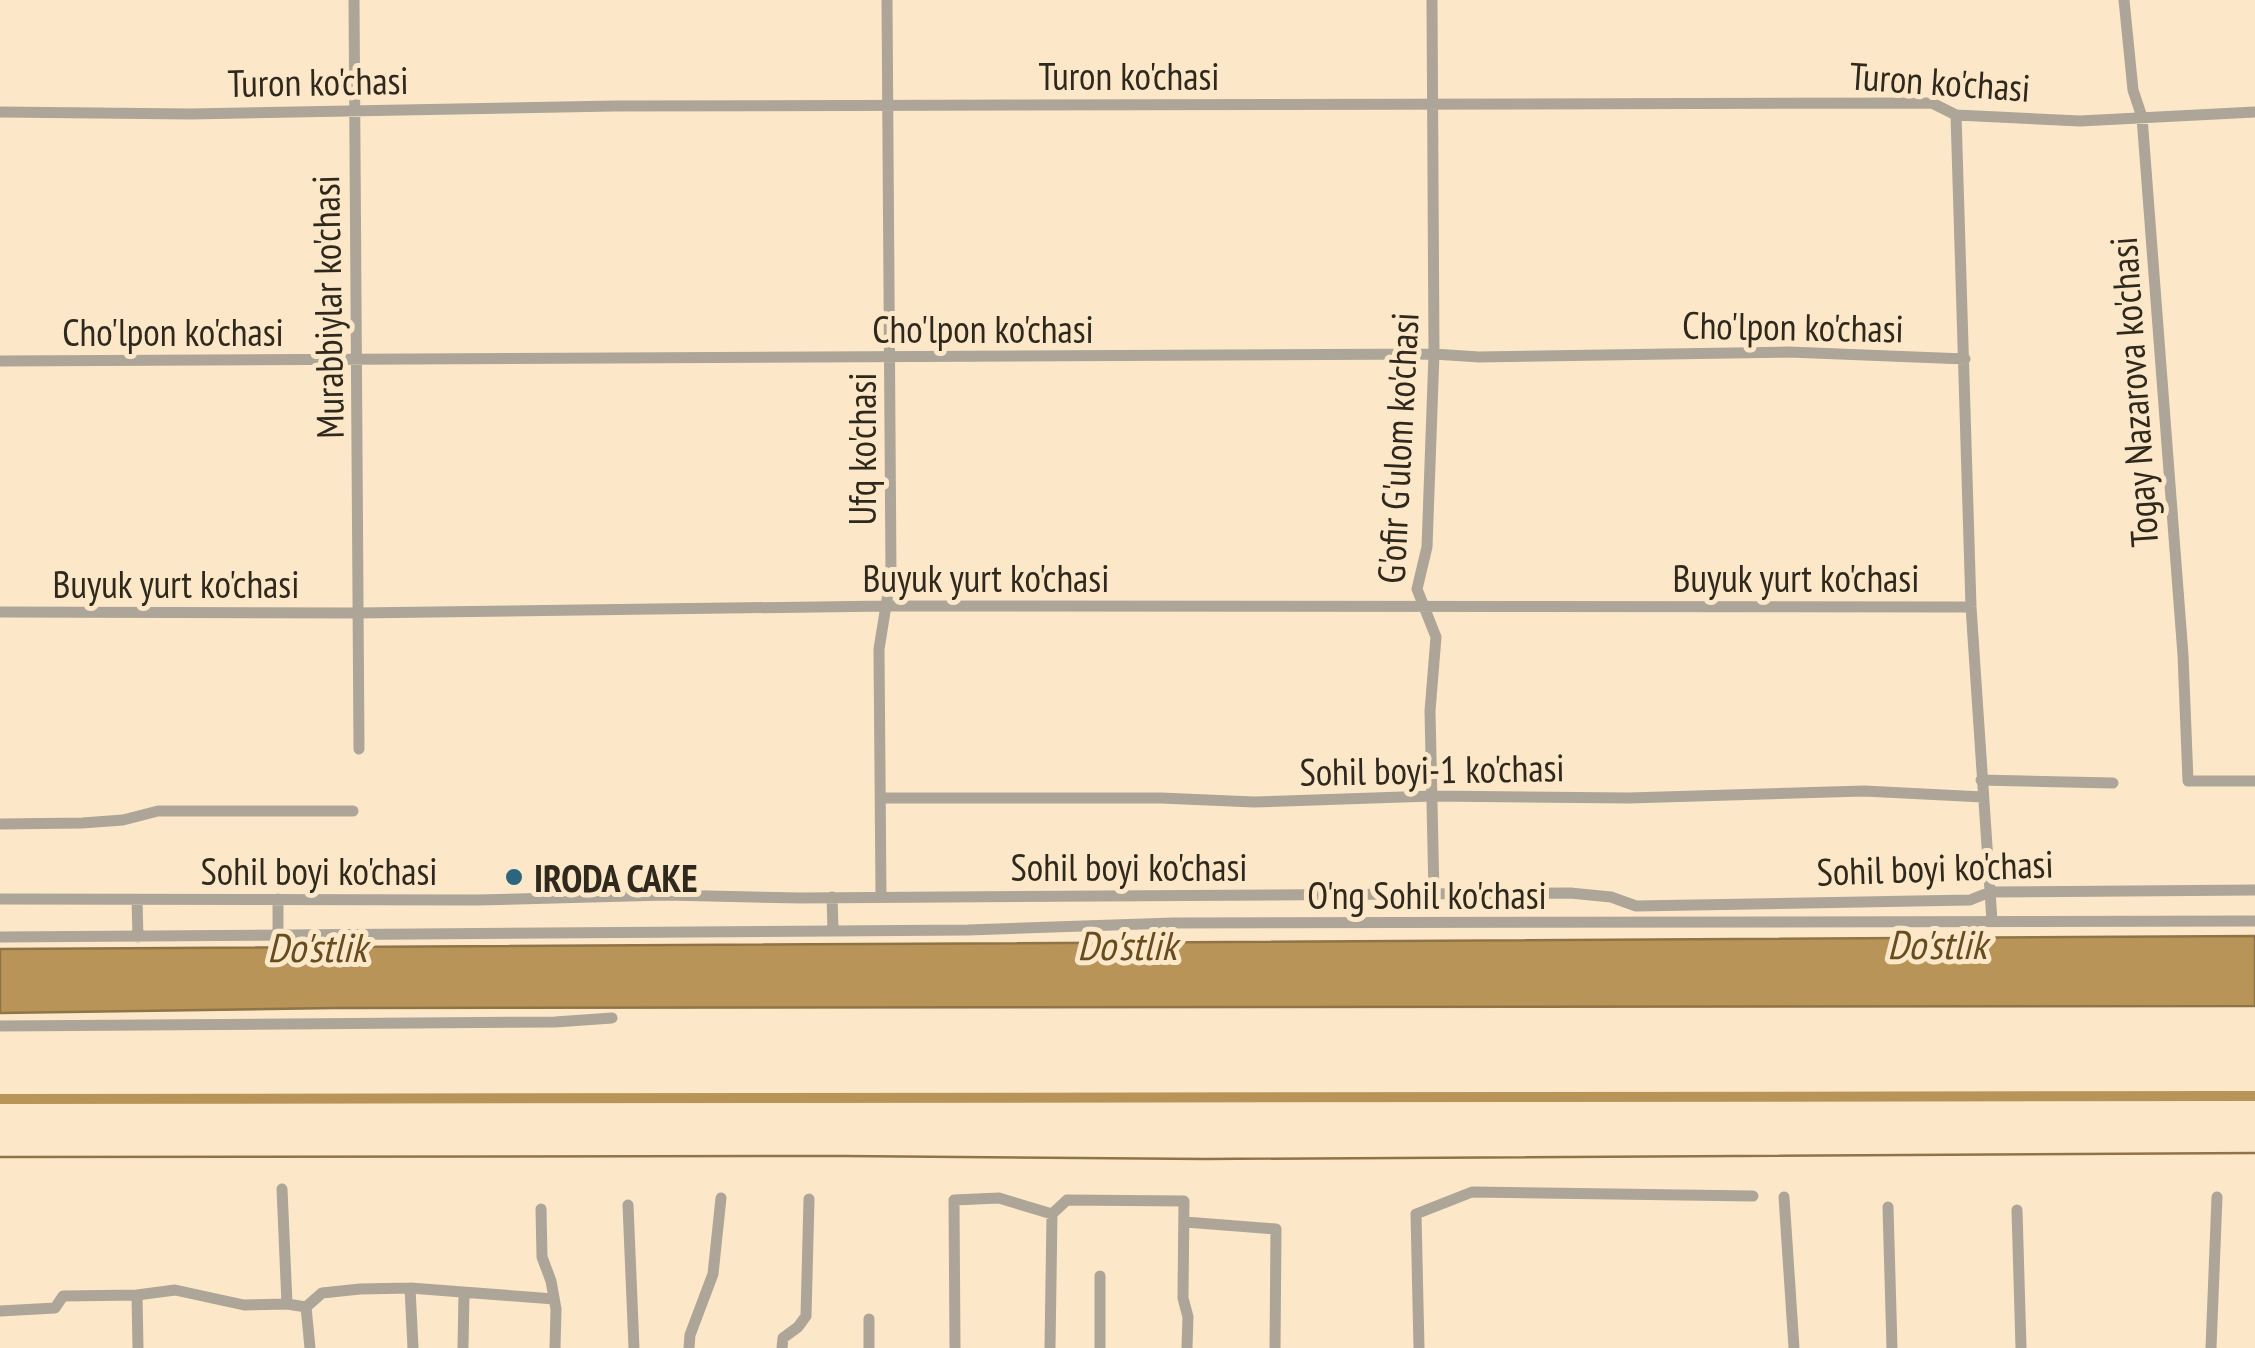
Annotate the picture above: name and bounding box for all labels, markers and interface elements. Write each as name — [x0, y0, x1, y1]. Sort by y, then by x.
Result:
street label: Turon ko'chasi — [1848, 50, 2032, 112]
street label: Turon ko'chasi — [1038, 51, 1220, 100]
street label: Turon ko'chasi — [227, 55, 409, 107]
street label: Murabbiylar ko'chasi — [300, 175, 354, 439]
street label: Togay Nazarova ko'chasi — [2098, 235, 2168, 549]
street label: Cho'lpon ko'chasi — [1682, 300, 1904, 352]
street label: Cho'lpon ko'chasi — [872, 304, 1094, 353]
street label: Cho'lpon ko'chasi — [62, 307, 284, 356]
street label: G'ofir G'ulom ko'chasi — [1365, 311, 1429, 585]
street label: Ufq ko'chasi — [837, 372, 886, 526]
street label: Buyuk yurt ko'chasi — [863, 553, 1109, 602]
street label: Buyuk yurt ko'chasi — [1673, 553, 1919, 602]
street label: Buyuk yurt ko'chasi — [53, 559, 299, 608]
street label: Sohil boyi-1 ko'chasi — [1299, 742, 1565, 796]
street label: Sohil boyi ko'chasi — [1816, 838, 2054, 896]
street label: Sohil boyi ko'chasi — [1010, 842, 1248, 891]
street label: Sohil boyi ko'chasi — [200, 846, 438, 895]
place label: IRODA CAKE — [534, 853, 698, 902]
marker: IRODA CAKE — [503, 866, 525, 888]
street label: O'ng Sohil ko'chasi — [1307, 870, 1547, 919]
water label: Do'stlik — [1887, 918, 1991, 970]
water label: Do'stlik — [1077, 919, 1181, 971]
water label: Do'stlik — [267, 921, 371, 973]

